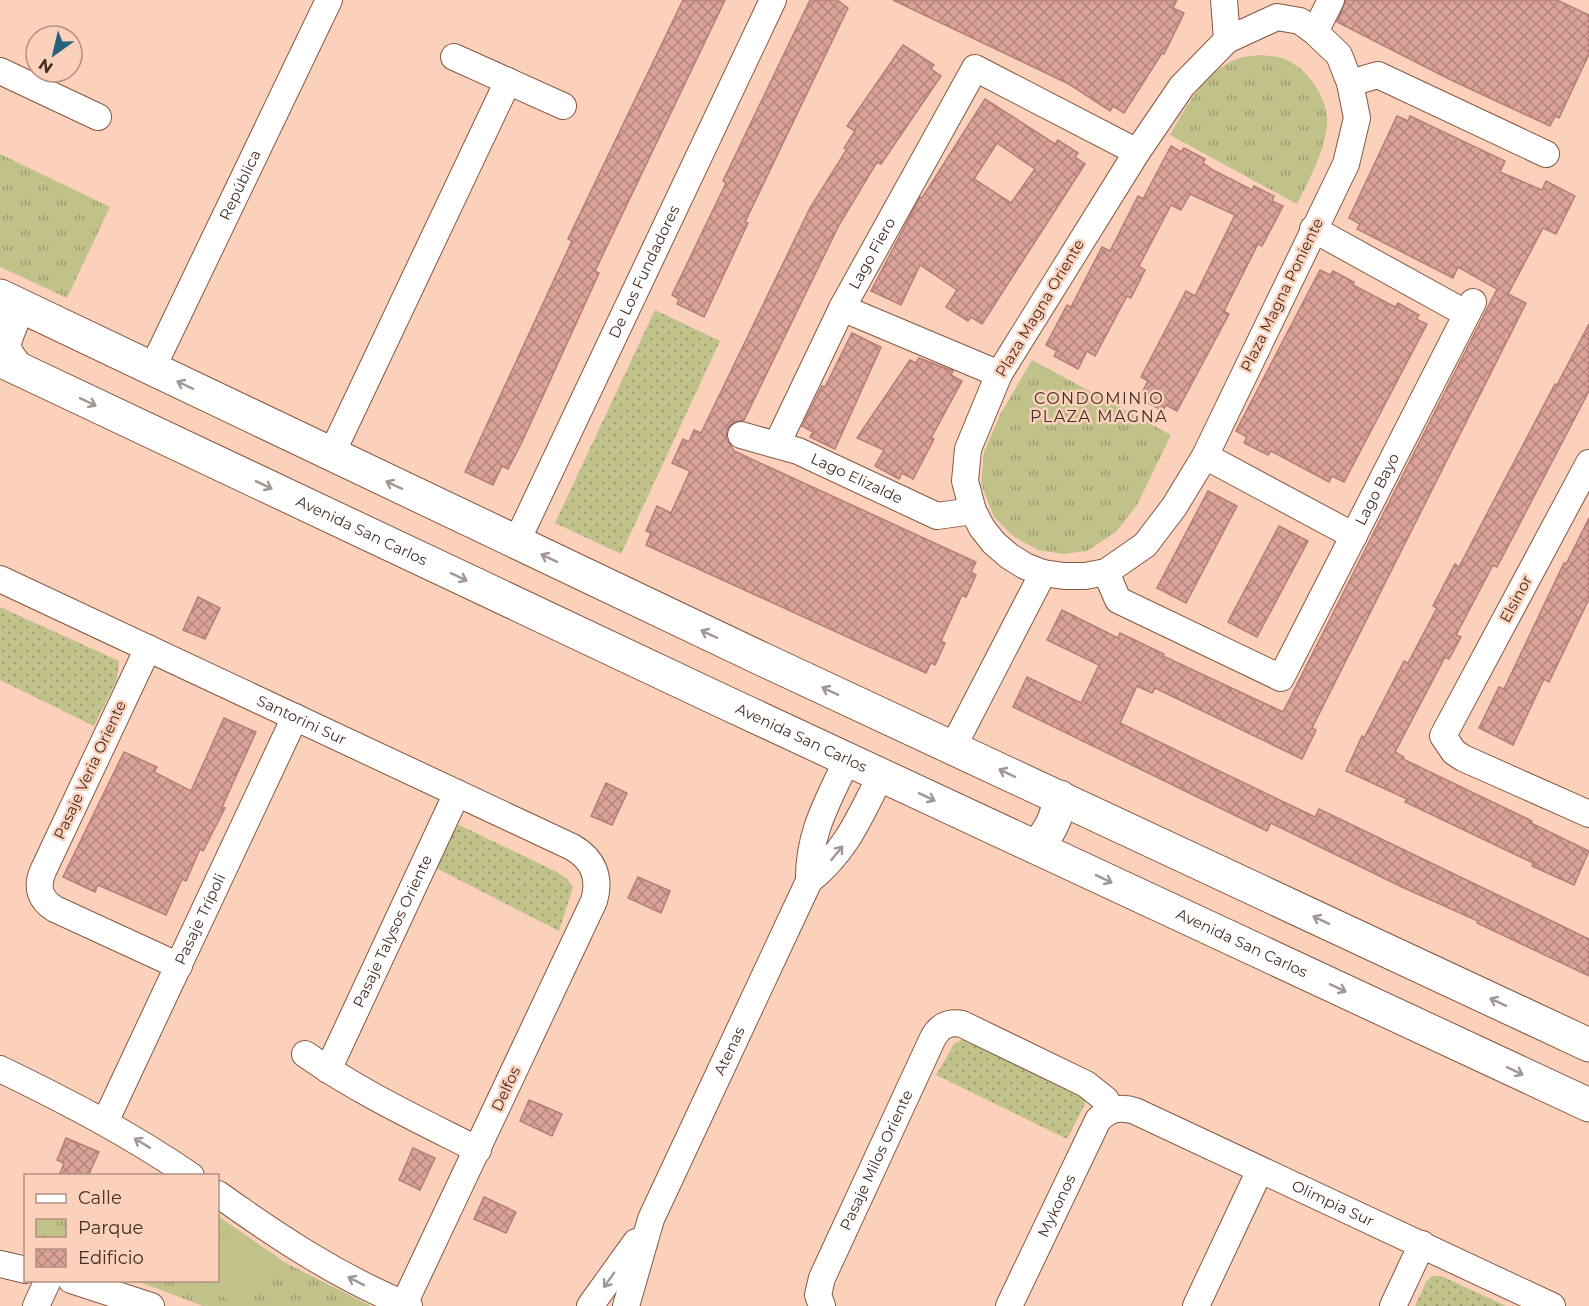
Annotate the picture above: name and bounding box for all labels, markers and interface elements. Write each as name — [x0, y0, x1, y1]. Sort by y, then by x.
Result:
north arrow — [24, 24, 84, 84]
text: N — [35, 55, 57, 78]
street label: República — [215, 147, 265, 223]
street label: De Los Fundadores — [604, 202, 684, 341]
street label: Lago Fiero — [844, 214, 899, 293]
street label: Plaza Magna Poniente — [1236, 215, 1327, 375]
street label: Plaza Magna Oriente — [991, 236, 1088, 380]
one-way arrow — [176, 379, 194, 391]
district label: CONDOMINIO PLAZA MAGNA — [1030, 389, 1168, 426]
one-way arrow — [78, 396, 96, 408]
street label: Lago Elizalde — [808, 448, 906, 508]
street label: Lago Bayo — [1351, 450, 1403, 528]
one-way arrow — [385, 478, 403, 490]
one-way arrow — [255, 479, 273, 491]
street label: Avenida San Carlos — [293, 491, 430, 569]
one-way arrow — [540, 552, 558, 564]
one-way arrow — [450, 572, 468, 584]
street label: Elsinor — [1495, 572, 1536, 626]
one-way arrow — [701, 628, 719, 640]
one-way arrow — [821, 684, 839, 696]
street label: Santorini Sur — [254, 691, 350, 749]
street label: Pasaje Veria Oriente — [49, 697, 130, 842]
street label: Avenida San Carlos — [733, 699, 870, 776]
one-way arrow — [998, 766, 1016, 778]
one-way arrow — [918, 792, 936, 803]
one-way arrow — [831, 846, 844, 862]
street label: Pasaje Talysos Oriente — [348, 852, 436, 1011]
street label: Pasaje Trípoli — [170, 870, 229, 968]
one-way arrow — [1095, 874, 1113, 886]
street label: Avenida San Carlos — [1173, 904, 1311, 982]
one-way arrow — [1313, 913, 1331, 925]
one-way arrow — [1328, 983, 1346, 995]
one-way arrow — [1489, 996, 1507, 1008]
street label: Atenas — [709, 1023, 749, 1078]
street label: Delfos — [487, 1063, 524, 1114]
one-way arrow — [1505, 1065, 1523, 1077]
street label: Pasaje Milos Oriente — [835, 1087, 917, 1233]
one-way arrow — [134, 1137, 151, 1149]
street label: Mykonos — [1033, 1171, 1080, 1240]
legend — [24, 1174, 219, 1282]
street label: Olimpia Sur — [1289, 1176, 1377, 1230]
text: Calle — [78, 1187, 122, 1209]
text: Parque — [78, 1217, 144, 1239]
text: Edificio — [78, 1247, 144, 1269]
one-way arrow — [603, 1272, 615, 1288]
one-way arrow — [348, 1275, 366, 1287]

